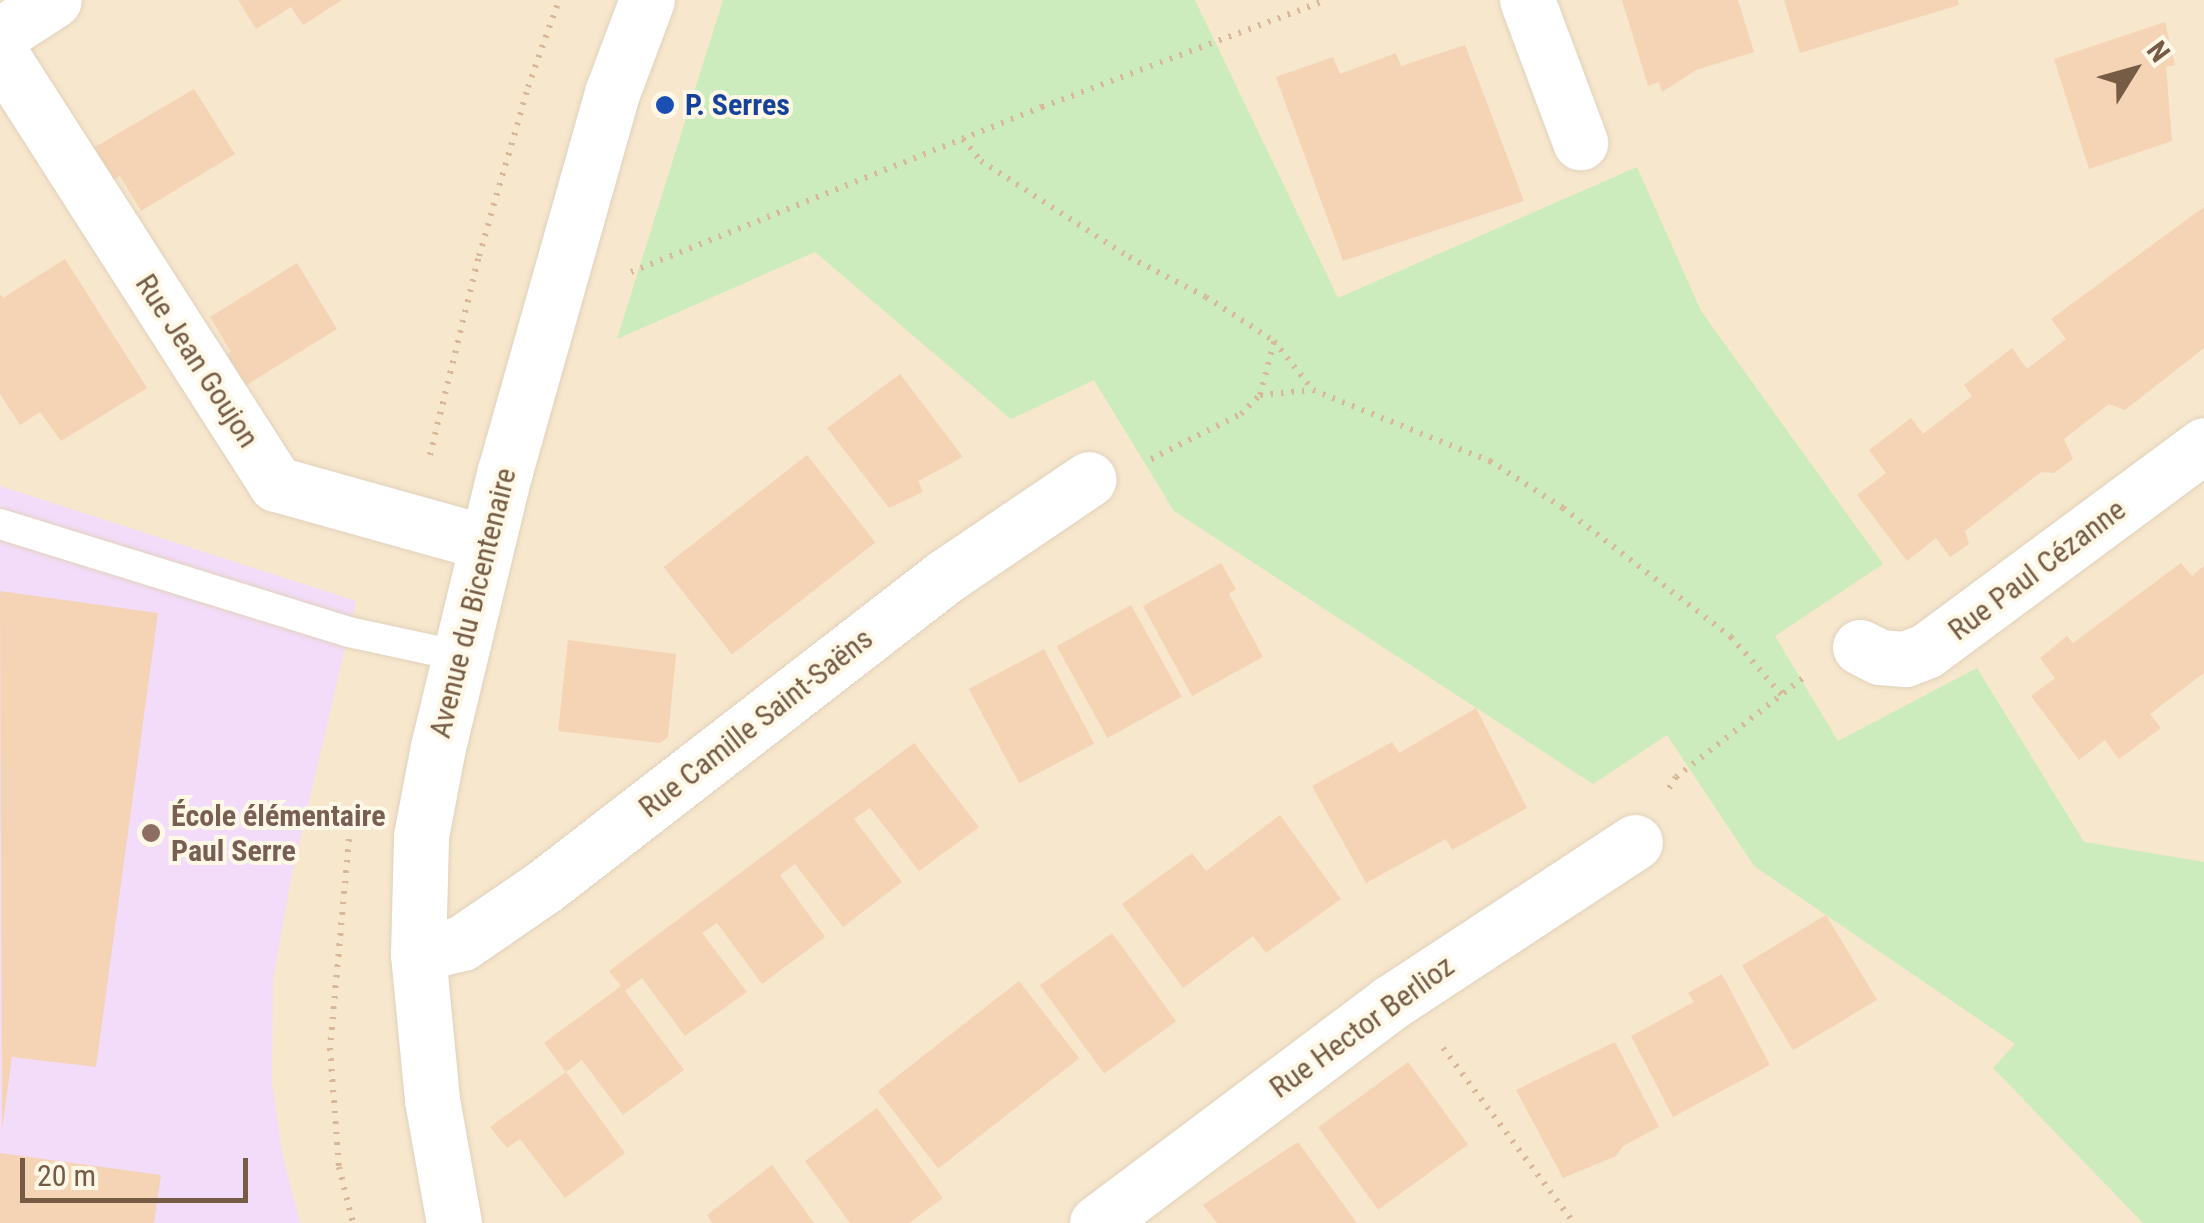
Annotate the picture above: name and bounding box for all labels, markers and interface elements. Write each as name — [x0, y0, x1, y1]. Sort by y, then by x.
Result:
north arrow — [2084, 20, 2184, 120]
text: N — [2140, 35, 2177, 68]
place label: P. Serres — [685, 87, 790, 123]
marker: P. Serres — [654, 94, 676, 116]
street label: Rue Jean Goujon — [128, 268, 266, 454]
street label: Avenue du Bicentenaire — [422, 464, 524, 742]
street label: Rue Paul Cézanne — [1941, 492, 2133, 648]
street label: Rue Camille Saint-Saëns — [632, 621, 880, 825]
place label: École élémentaire Paul Serre — [171, 798, 386, 868]
marker: École élémentaire Paul Serre — [140, 822, 162, 844]
street label: Rue Hector Berlioz — [1263, 948, 1461, 1106]
scale bar — [25, 1138, 252, 1200]
text: 20 m — [37, 1158, 96, 1193]

